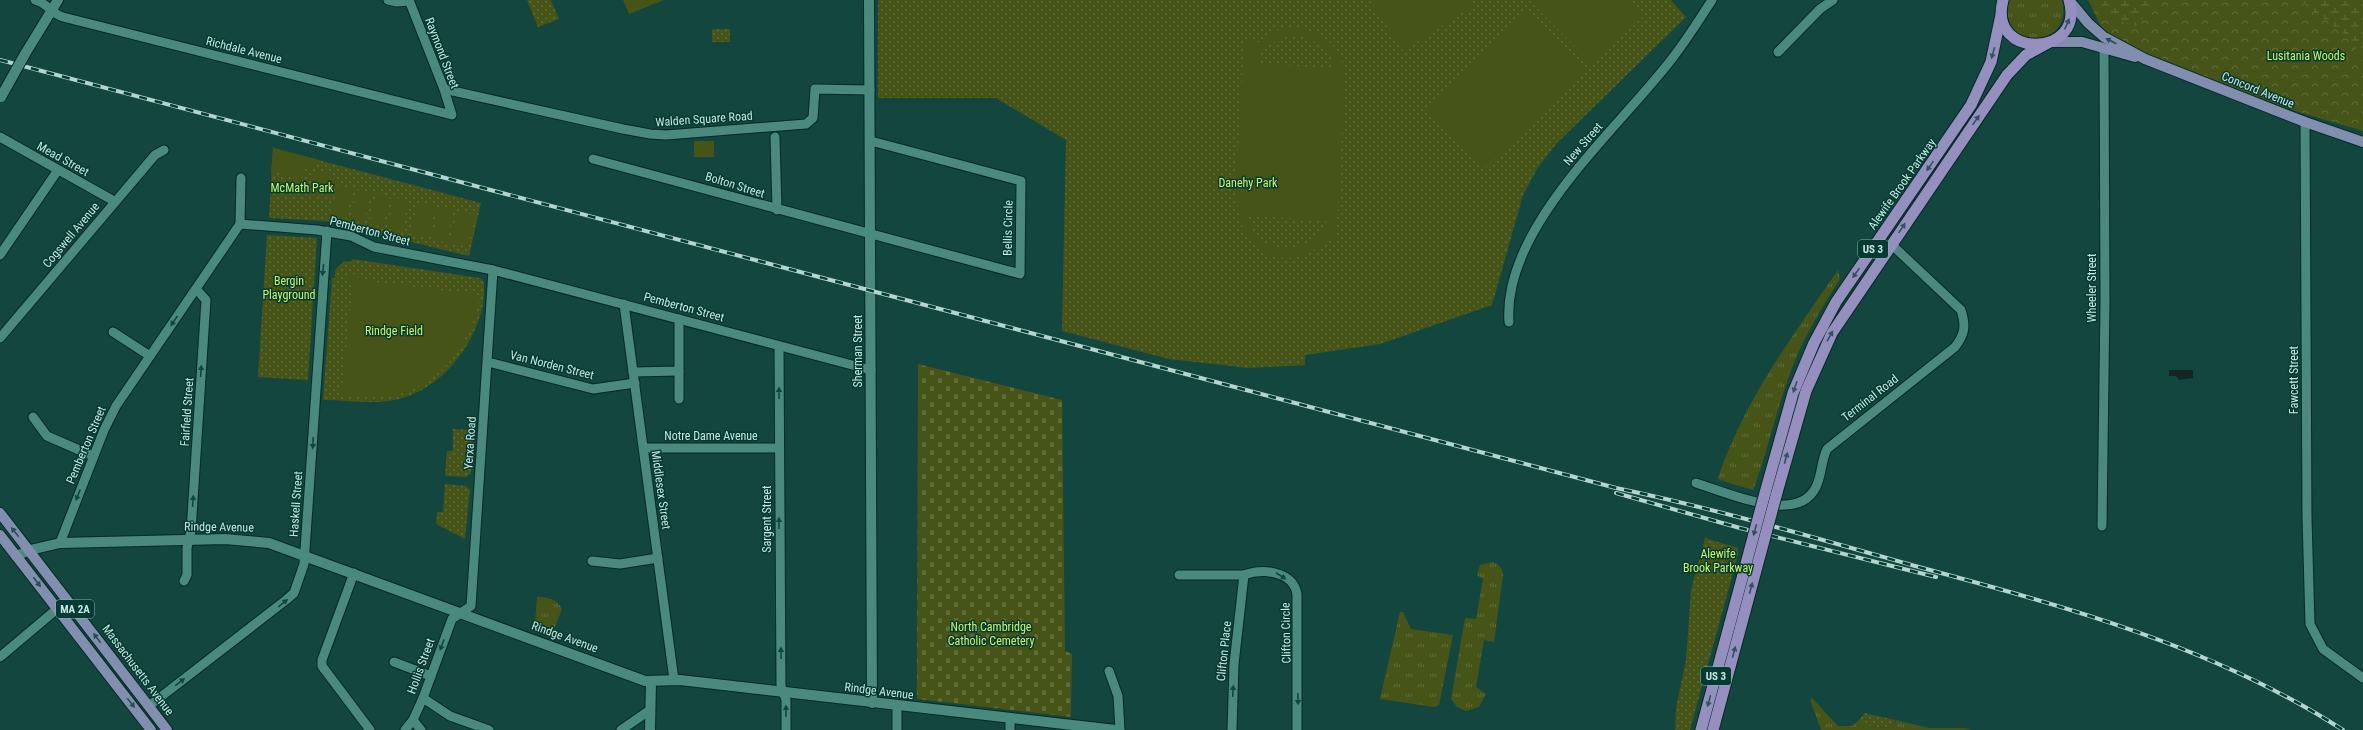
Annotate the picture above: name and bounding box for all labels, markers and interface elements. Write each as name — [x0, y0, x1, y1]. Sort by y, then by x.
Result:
street label: Raymond Street — [422, 16, 462, 91]
one-way arrow — [2064, 18, 2070, 30]
street label: Richdale Avenue — [205, 34, 284, 66]
one-way arrow — [2105, 37, 2117, 44]
one-way arrow — [1990, 47, 1996, 59]
park label: Lusitania Woods — [2267, 49, 2345, 63]
street label: Concord Avenue — [2220, 69, 2297, 111]
street label: Walden Square Road — [655, 109, 753, 129]
one-way arrow — [1971, 115, 1980, 126]
street label: New Street — [1561, 120, 1606, 168]
street label: Alewife Brook Parkway — [1865, 136, 1939, 232]
street label: Mead Street — [35, 139, 92, 179]
one-way arrow — [1926, 161, 1934, 171]
street label: Bolton Street — [704, 169, 767, 201]
park label: Danehy Park — [1219, 176, 1278, 190]
park label: McMath Park — [271, 181, 334, 195]
street label: Cogswell Avenue — [40, 199, 102, 270]
street label: Bellis Circle — [1001, 200, 1015, 256]
street label: Pemberton Street — [328, 214, 412, 249]
one-way arrow — [1898, 222, 1906, 233]
road number: US 3 — [1858, 240, 1888, 258]
street label: Wheeler Street — [2085, 253, 2099, 323]
one-way arrow — [320, 264, 327, 276]
one-way arrow — [1852, 268, 1860, 278]
park label: Bergin Playground — [262, 274, 316, 302]
street label: Pemberton Street — [642, 290, 726, 325]
street label: Sherman Street — [851, 314, 865, 387]
one-way arrow — [170, 316, 178, 326]
park label: Rindge Field — [365, 324, 423, 338]
one-way arrow — [1827, 330, 1834, 342]
street label: Fawcett Street — [2287, 345, 2301, 414]
street label: Van Norden Street — [509, 348, 596, 382]
one-way arrow — [198, 365, 205, 377]
street label: Terminal Road — [1839, 372, 1901, 424]
street label: Fairfield Street — [178, 377, 196, 447]
one-way arrow — [1792, 381, 1798, 393]
one-way arrow — [776, 386, 782, 399]
street label: Pemberton Street — [63, 404, 109, 486]
street label: Yerxa Road — [461, 416, 479, 470]
street label: Notre Dame Avenue — [664, 429, 758, 443]
one-way arrow — [309, 437, 316, 449]
street label: Middlesex Street — [649, 450, 674, 531]
one-way arrow — [1783, 452, 1789, 464]
street label: Haskell Street — [287, 470, 305, 537]
street label: Sargent Street — [760, 485, 774, 553]
one-way arrow — [74, 490, 80, 502]
one-way arrow — [190, 494, 196, 507]
one-way arrow — [776, 516, 782, 529]
street label: Rindge Avenue — [184, 519, 254, 535]
one-way arrow — [1752, 525, 1758, 537]
one-way arrow — [10, 526, 19, 537]
park label: Alewife Brook Parkway — [1683, 547, 1753, 575]
one-way arrow — [1275, 572, 1287, 579]
one-way arrow — [33, 577, 41, 588]
one-way arrow — [1748, 582, 1754, 594]
one-way arrow — [277, 599, 288, 607]
road number: MA 2A — [56, 600, 94, 618]
street label: Clifton Circle — [1278, 602, 1294, 664]
street label: Rindge Avenue — [530, 618, 601, 656]
park label: North Cambridge Catholic Cemetery — [948, 620, 1034, 648]
street label: Clifton Place — [1214, 620, 1234, 682]
street label: Massachusetts Avenue — [99, 622, 177, 718]
one-way arrow — [93, 632, 102, 643]
street label: Hollis Street — [404, 636, 438, 696]
one-way arrow — [439, 640, 445, 652]
one-way arrow — [778, 646, 784, 659]
one-way arrow — [1731, 646, 1737, 658]
road number: US 3 — [1701, 667, 1731, 685]
one-way arrow — [174, 678, 185, 687]
street label: Rindge Avenue — [844, 680, 915, 702]
one-way arrow — [1229, 685, 1236, 697]
one-way arrow — [1295, 693, 1302, 705]
one-way arrow — [1706, 695, 1712, 707]
one-way arrow — [126, 698, 135, 709]
one-way arrow — [783, 704, 789, 717]

